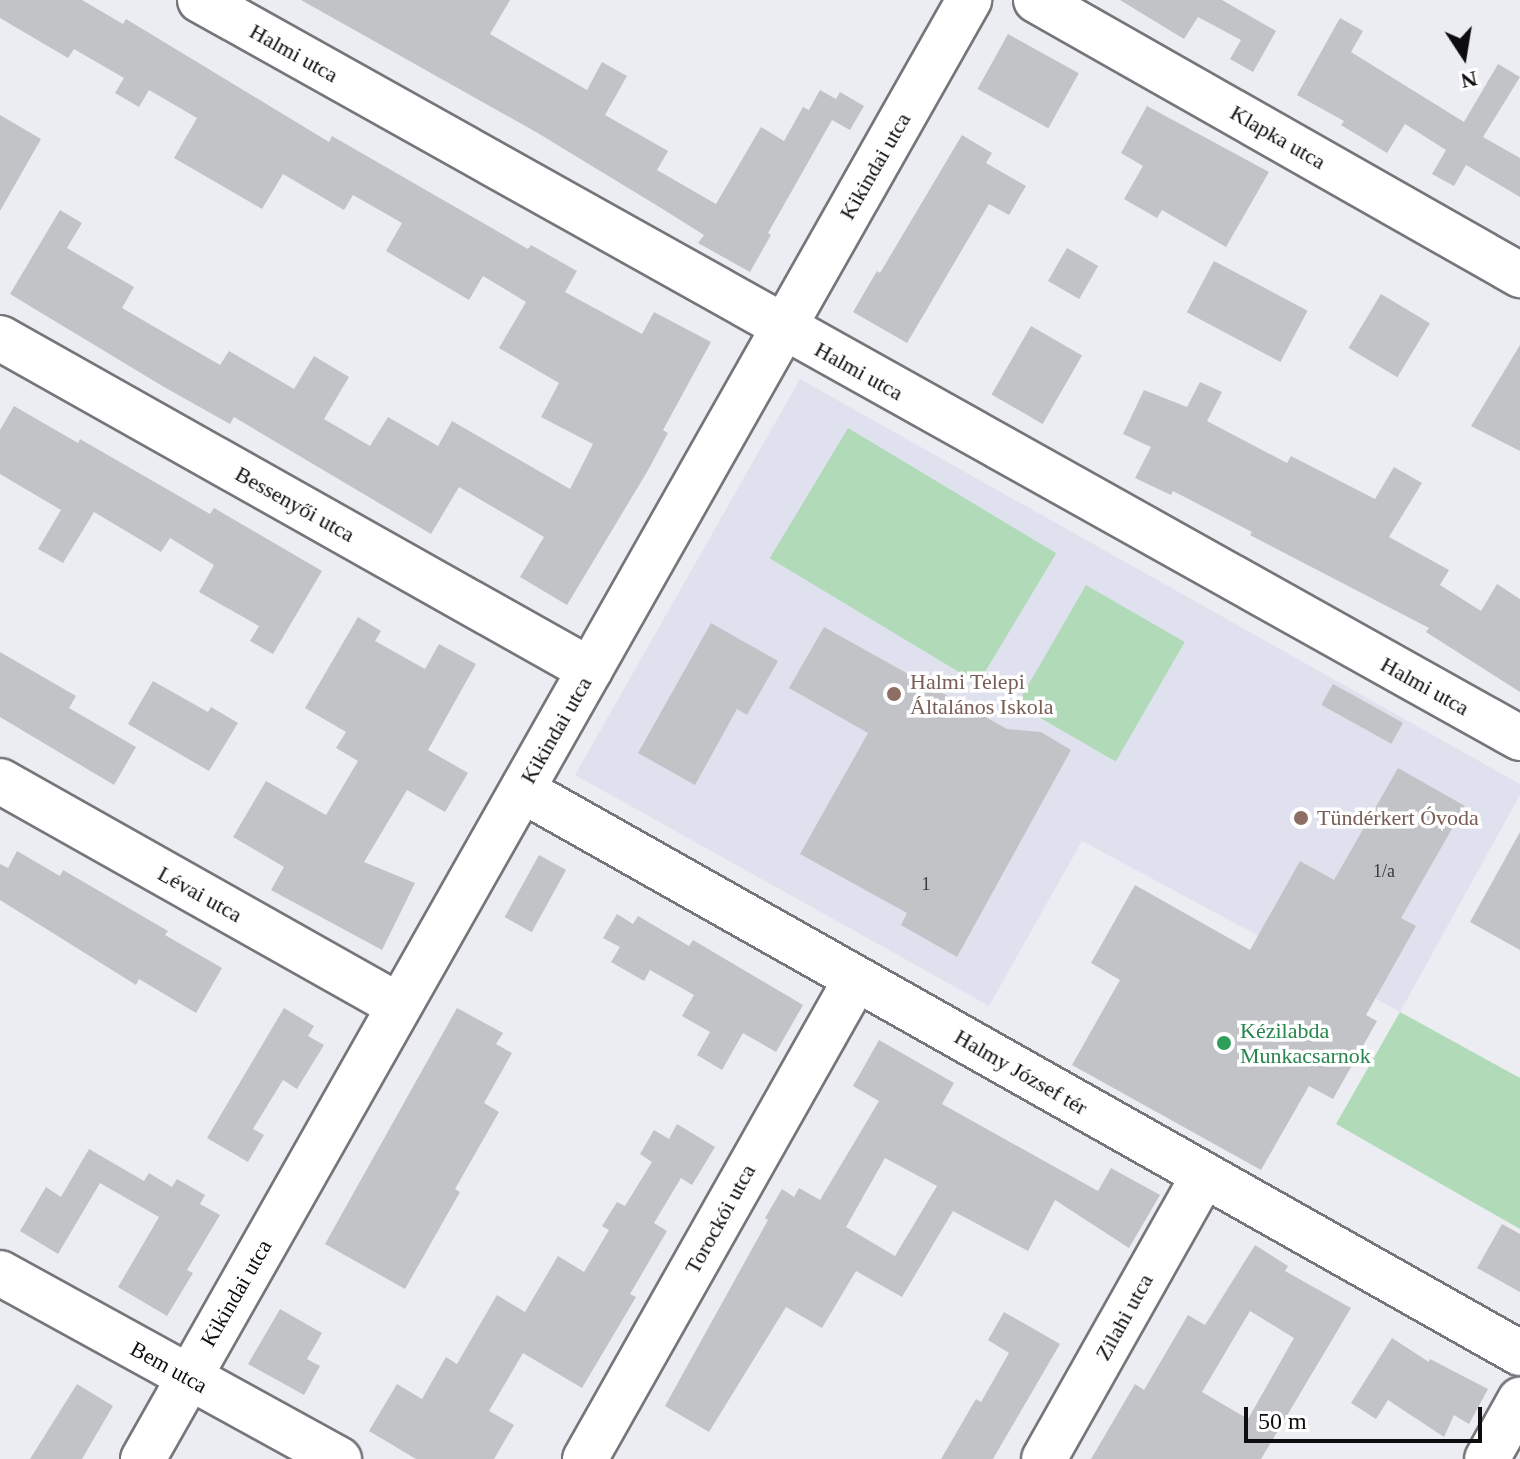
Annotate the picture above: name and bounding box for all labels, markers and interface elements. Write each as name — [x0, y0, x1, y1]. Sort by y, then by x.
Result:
north arrow — [1424, 16, 1504, 96]
street label: Halmi utca — [245, 18, 343, 88]
text: N — [1459, 66, 1479, 94]
street label: Klapka utca — [1226, 99, 1330, 175]
street label: Kikindai utca — [834, 108, 916, 224]
street label: Halmi utca — [810, 336, 908, 406]
street label: Bessenyői utca — [231, 460, 359, 548]
street label: Halmi utca — [1376, 651, 1474, 721]
place label: Halmi Telepi Általános Iskola — [910, 668, 1054, 720]
street label: Kikindai utca — [515, 672, 597, 788]
marker: Halmi Telepi Általános Iskola — [885, 685, 903, 703]
place label: Tündérkert Óvoda — [1317, 805, 1479, 831]
marker: Tündérkert Óvoda — [1292, 809, 1310, 827]
street label: Lévai utca — [153, 860, 247, 928]
house number: 1/a — [1373, 860, 1395, 882]
house number: 1 — [922, 873, 930, 895]
place label: Kézilabda Munkacsarnok — [1240, 1017, 1371, 1068]
street label: Halmy József tér — [950, 1023, 1092, 1121]
marker: Kézilabda Munkacsarnok — [1215, 1034, 1233, 1052]
street label: Torockói utca — [679, 1160, 761, 1278]
street label: Kikindai utca — [195, 1235, 277, 1351]
street label: Zilahi utca — [1090, 1269, 1158, 1365]
street label: Bem utca — [126, 1335, 212, 1399]
scale bar — [1248, 1391, 1486, 1441]
text: 50 m — [1258, 1408, 1307, 1434]

